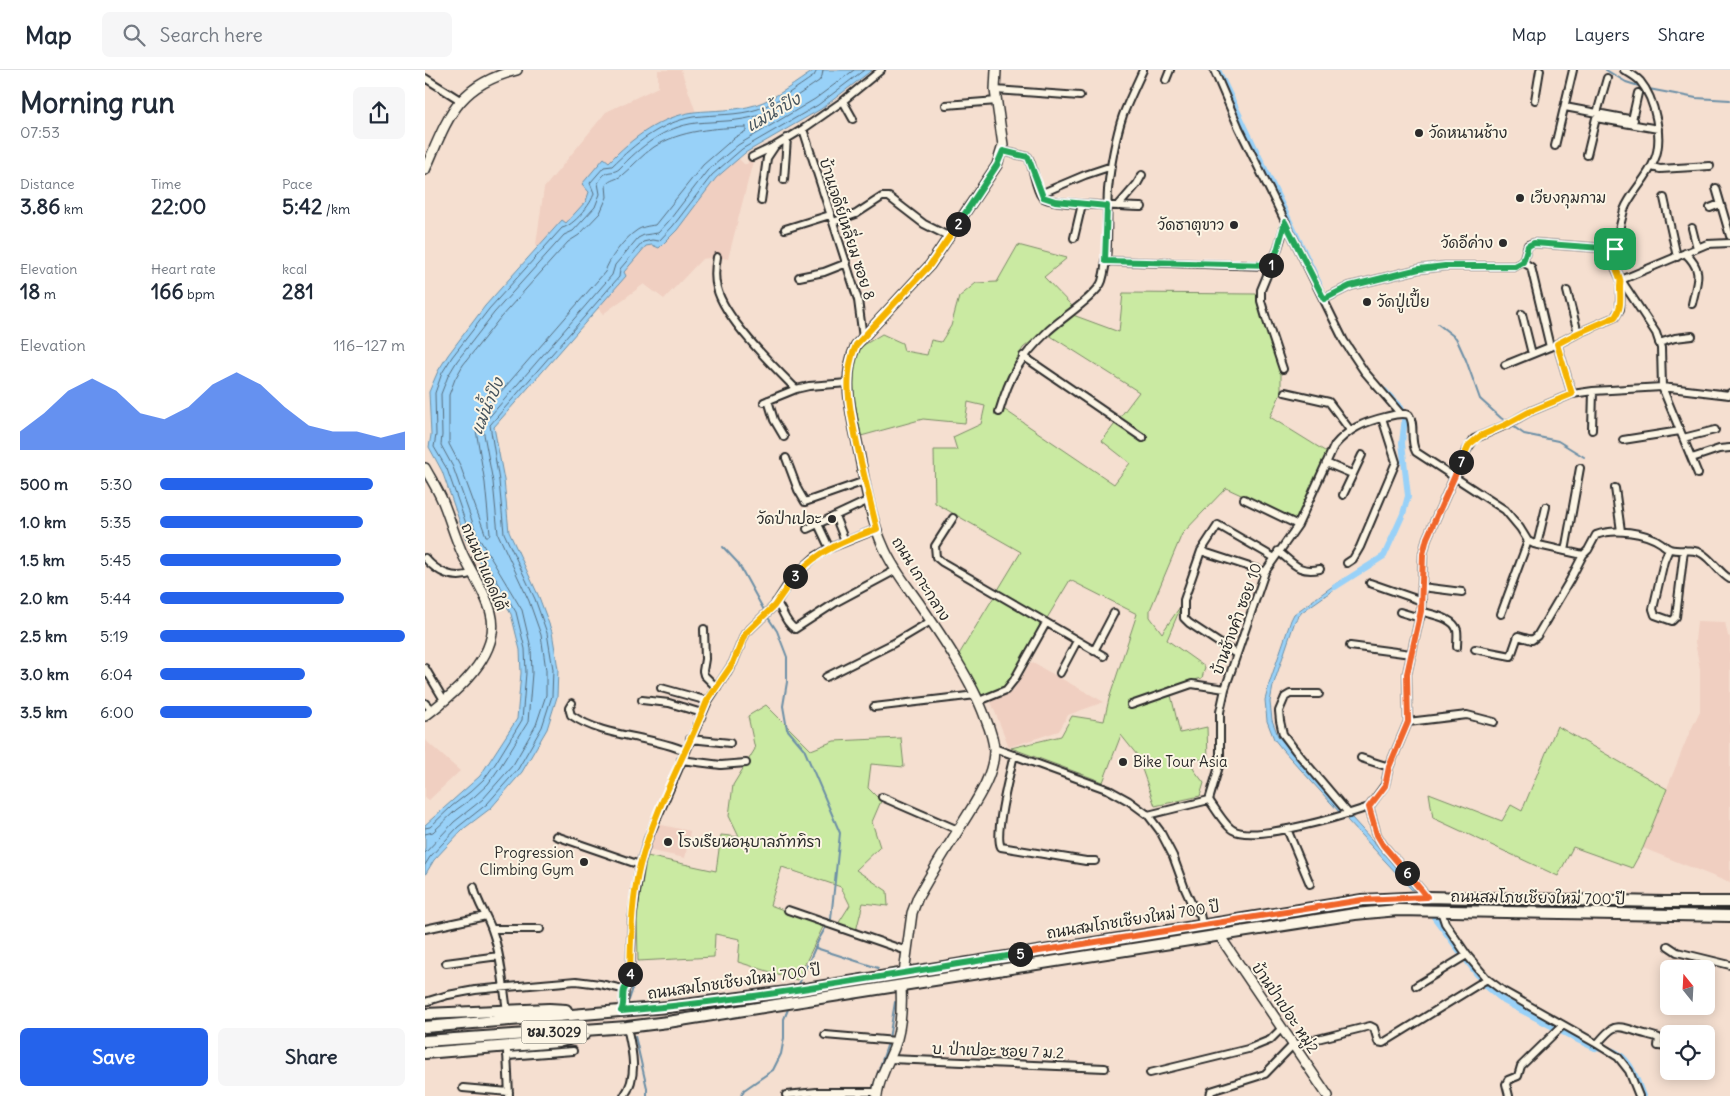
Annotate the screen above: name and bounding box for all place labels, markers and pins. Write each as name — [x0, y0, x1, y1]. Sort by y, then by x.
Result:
place label: วัดหนานช้าง — [1429, 123, 1507, 142]
marker: วัดหนานช้าง — [1413, 127, 1425, 139]
place label: เวียงกุมกาม — [1530, 188, 1606, 209]
marker: เวียงกุมกาม — [1514, 192, 1526, 204]
pin: 2 — [945, 212, 971, 236]
place label: วัดธาตุขาว — [1158, 215, 1224, 236]
marker: วัดธาตุขาว — [1228, 219, 1240, 231]
pin — [1594, 228, 1636, 270]
place label: วัดอีค่าง — [1441, 233, 1493, 252]
marker: วัดอีค่าง — [1497, 237, 1509, 249]
pin: 1 — [1259, 252, 1283, 278]
place label: วัดปู่เปี้ย — [1377, 288, 1430, 313]
marker: วัดปู่เปี้ย — [1361, 296, 1373, 308]
pin: 7 — [1449, 450, 1473, 474]
place label: วัดป่าเปอะ — [757, 509, 822, 528]
marker: วัดป่าเปอะ — [826, 513, 838, 525]
pin: 3 — [783, 564, 807, 588]
place label: Bike Tour Asia — [1133, 752, 1228, 771]
marker: Bike Tour Asia — [1117, 756, 1129, 768]
place label: โรงเรียนอนุบาลภัททิรา — [678, 832, 821, 853]
marker: โรงเรียนอนุบาลภัททิรา — [662, 836, 674, 848]
place label: Progression Climbing Gym — [479, 843, 574, 879]
marker: Progression Climbing Gym — [578, 856, 590, 868]
pin: 6 — [1395, 860, 1419, 886]
pin: 5 — [1007, 942, 1033, 966]
pin: 4 — [617, 962, 643, 986]

